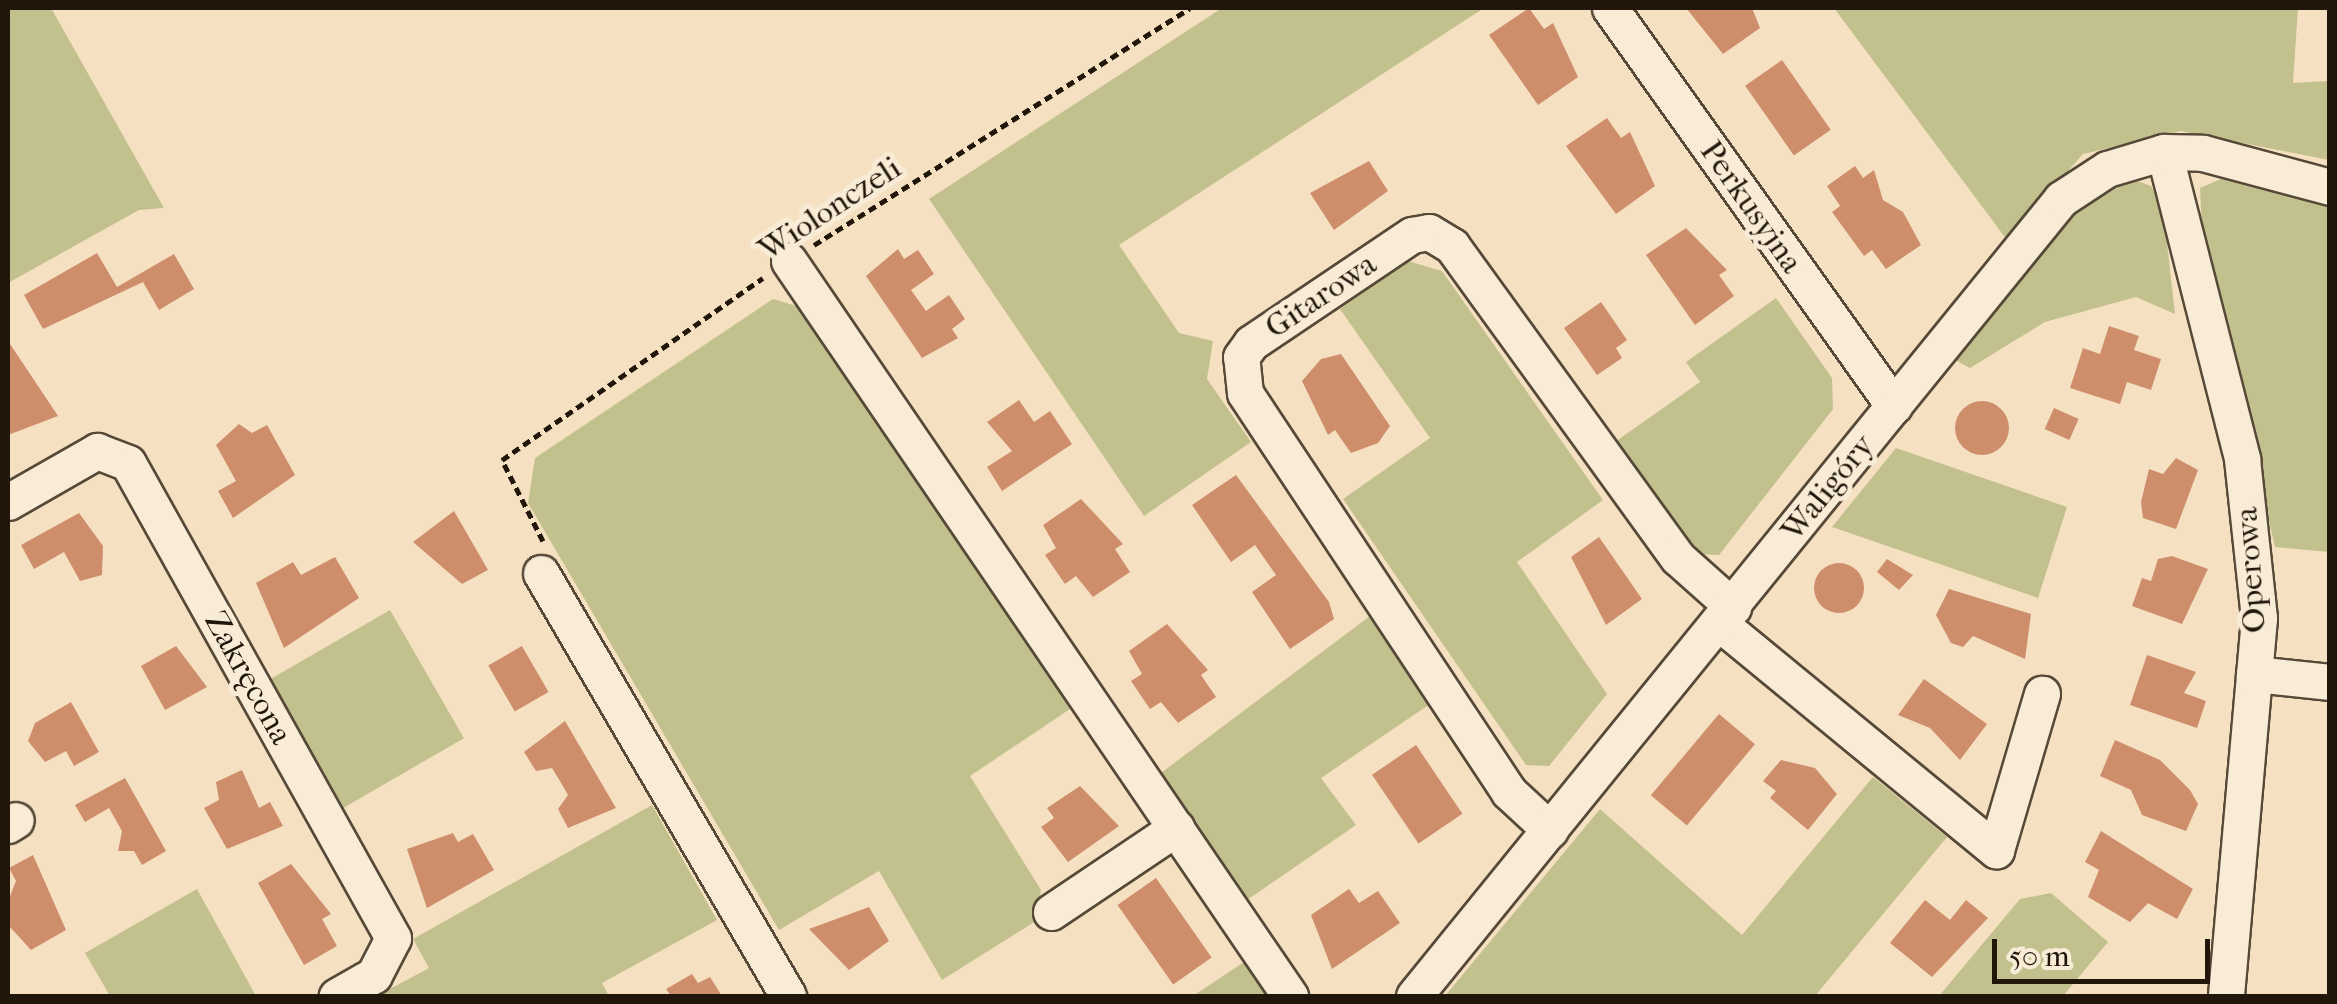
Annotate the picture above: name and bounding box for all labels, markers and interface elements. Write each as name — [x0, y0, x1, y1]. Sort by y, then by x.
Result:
street label: Perkusyjna — [1692, 133, 1810, 281]
street label: Wiolonczeli — [752, 149, 908, 269]
street label: Gitarowa — [1258, 245, 1384, 347]
street label: Waligóry — [1773, 427, 1883, 549]
street label: Operowa — [2227, 506, 2275, 634]
street label: Zakręcona — [196, 605, 300, 751]
scale bar — [1997, 919, 2214, 981]
text: 50 m — [2009, 939, 2070, 974]

